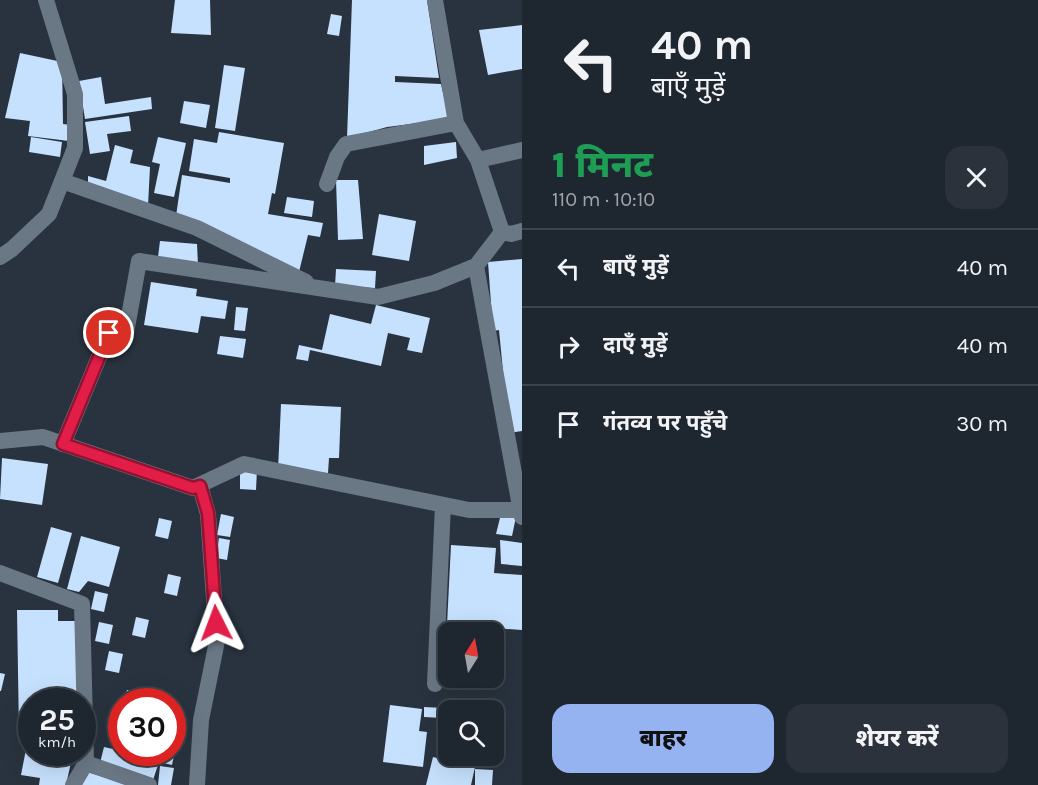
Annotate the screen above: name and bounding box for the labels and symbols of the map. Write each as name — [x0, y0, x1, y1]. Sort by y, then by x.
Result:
pin — [83, 307, 134, 358]
position arrow — [184, 591, 248, 655]
north arrow — [438, 622, 504, 688]
speed limit sign: 30 — [108, 688, 186, 766]

